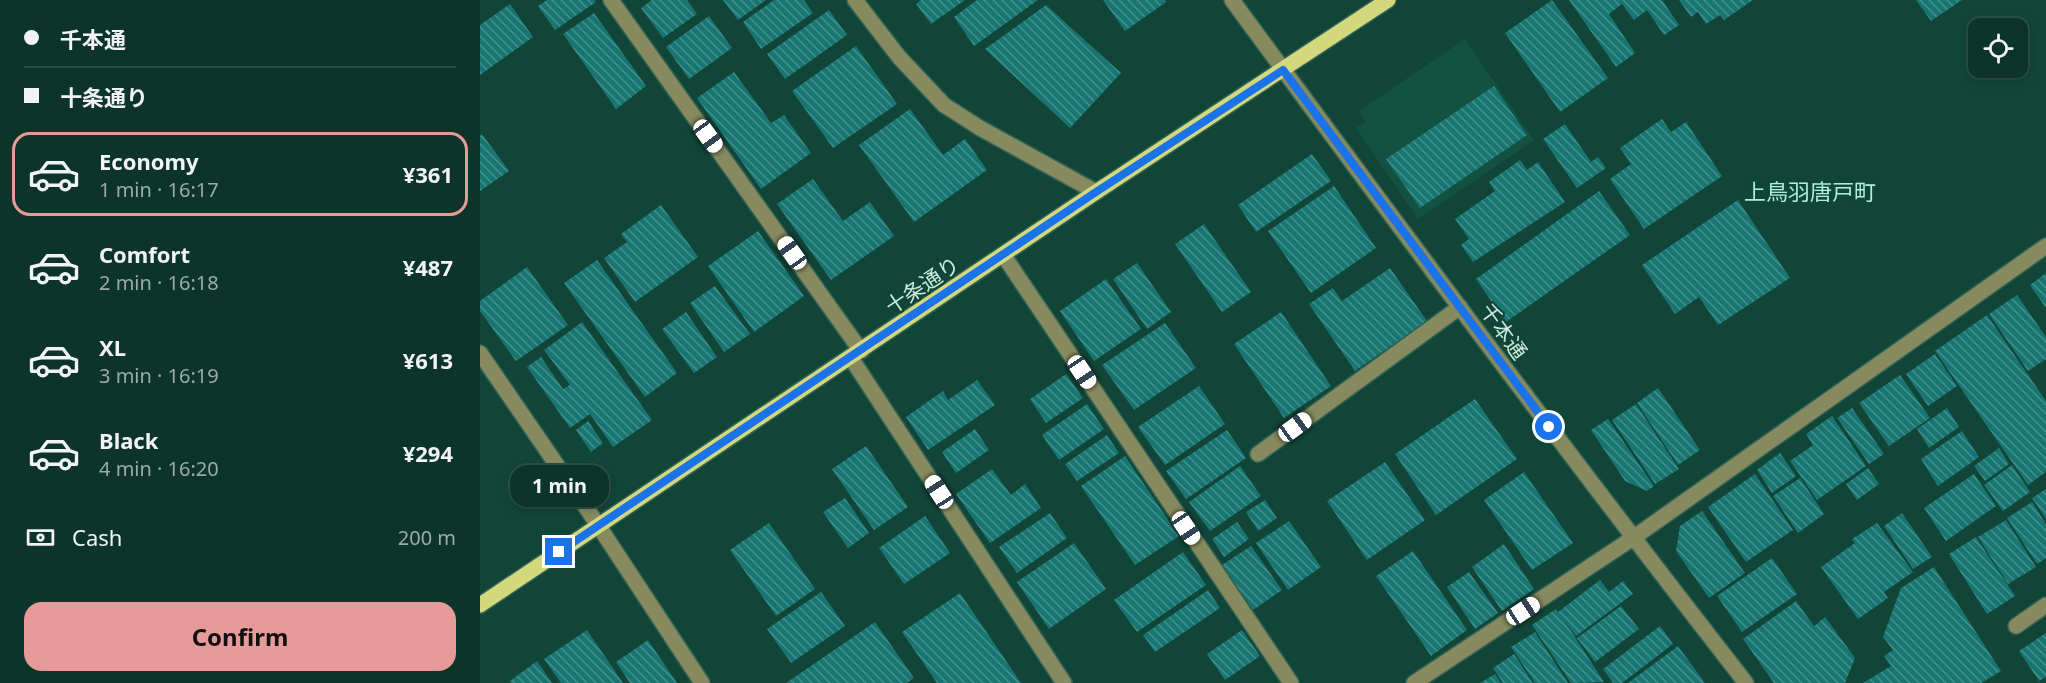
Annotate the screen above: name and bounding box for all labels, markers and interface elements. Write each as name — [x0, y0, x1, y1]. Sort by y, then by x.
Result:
map controls — [1968, 18, 2028, 78]
button: locate — [1968, 18, 2028, 78]
text: 千本通 — [60, 24, 126, 54]
text: 十条通り — [60, 82, 148, 112]
car — [690, 116, 726, 156]
text: Economy — [99, 146, 198, 176]
icon: car — [27, 147, 81, 201]
text: ¥361 — [403, 159, 453, 189]
text: 1 min · 16:17 — [99, 176, 219, 203]
district label: 上鳥羽唐戸町 — [1744, 176, 1876, 206]
car — [774, 233, 810, 273]
text: Comfort — [99, 239, 190, 269]
icon: car — [27, 240, 81, 294]
street label: 十条通り — [879, 250, 965, 320]
text: ¥487 — [403, 252, 453, 282]
text: 2 min · 16:18 — [99, 269, 219, 296]
street label: 千本通 — [1474, 297, 1534, 365]
text: XL — [99, 332, 126, 362]
icon: car — [27, 333, 81, 387]
text: ¥613 — [403, 345, 453, 375]
car — [1064, 352, 1100, 392]
text: 3 min · 16:19 — [99, 362, 219, 389]
car — [1275, 409, 1315, 445]
route start — [1535, 413, 1562, 440]
text: Black — [99, 425, 158, 455]
icon: car — [27, 426, 81, 480]
text: ¥294 — [403, 438, 453, 468]
text: 4 min · 16:20 — [99, 455, 219, 482]
callout: 1 min — [509, 465, 608, 507]
text: 1 min — [532, 472, 587, 499]
car — [922, 472, 956, 512]
car — [1168, 508, 1204, 548]
icon: cash — [24, 521, 57, 554]
text: Cash — [72, 522, 122, 552]
text: 200 m — [398, 524, 456, 551]
route end — [545, 538, 572, 565]
car — [1503, 594, 1543, 628]
button: Confirm — [24, 602, 456, 671]

